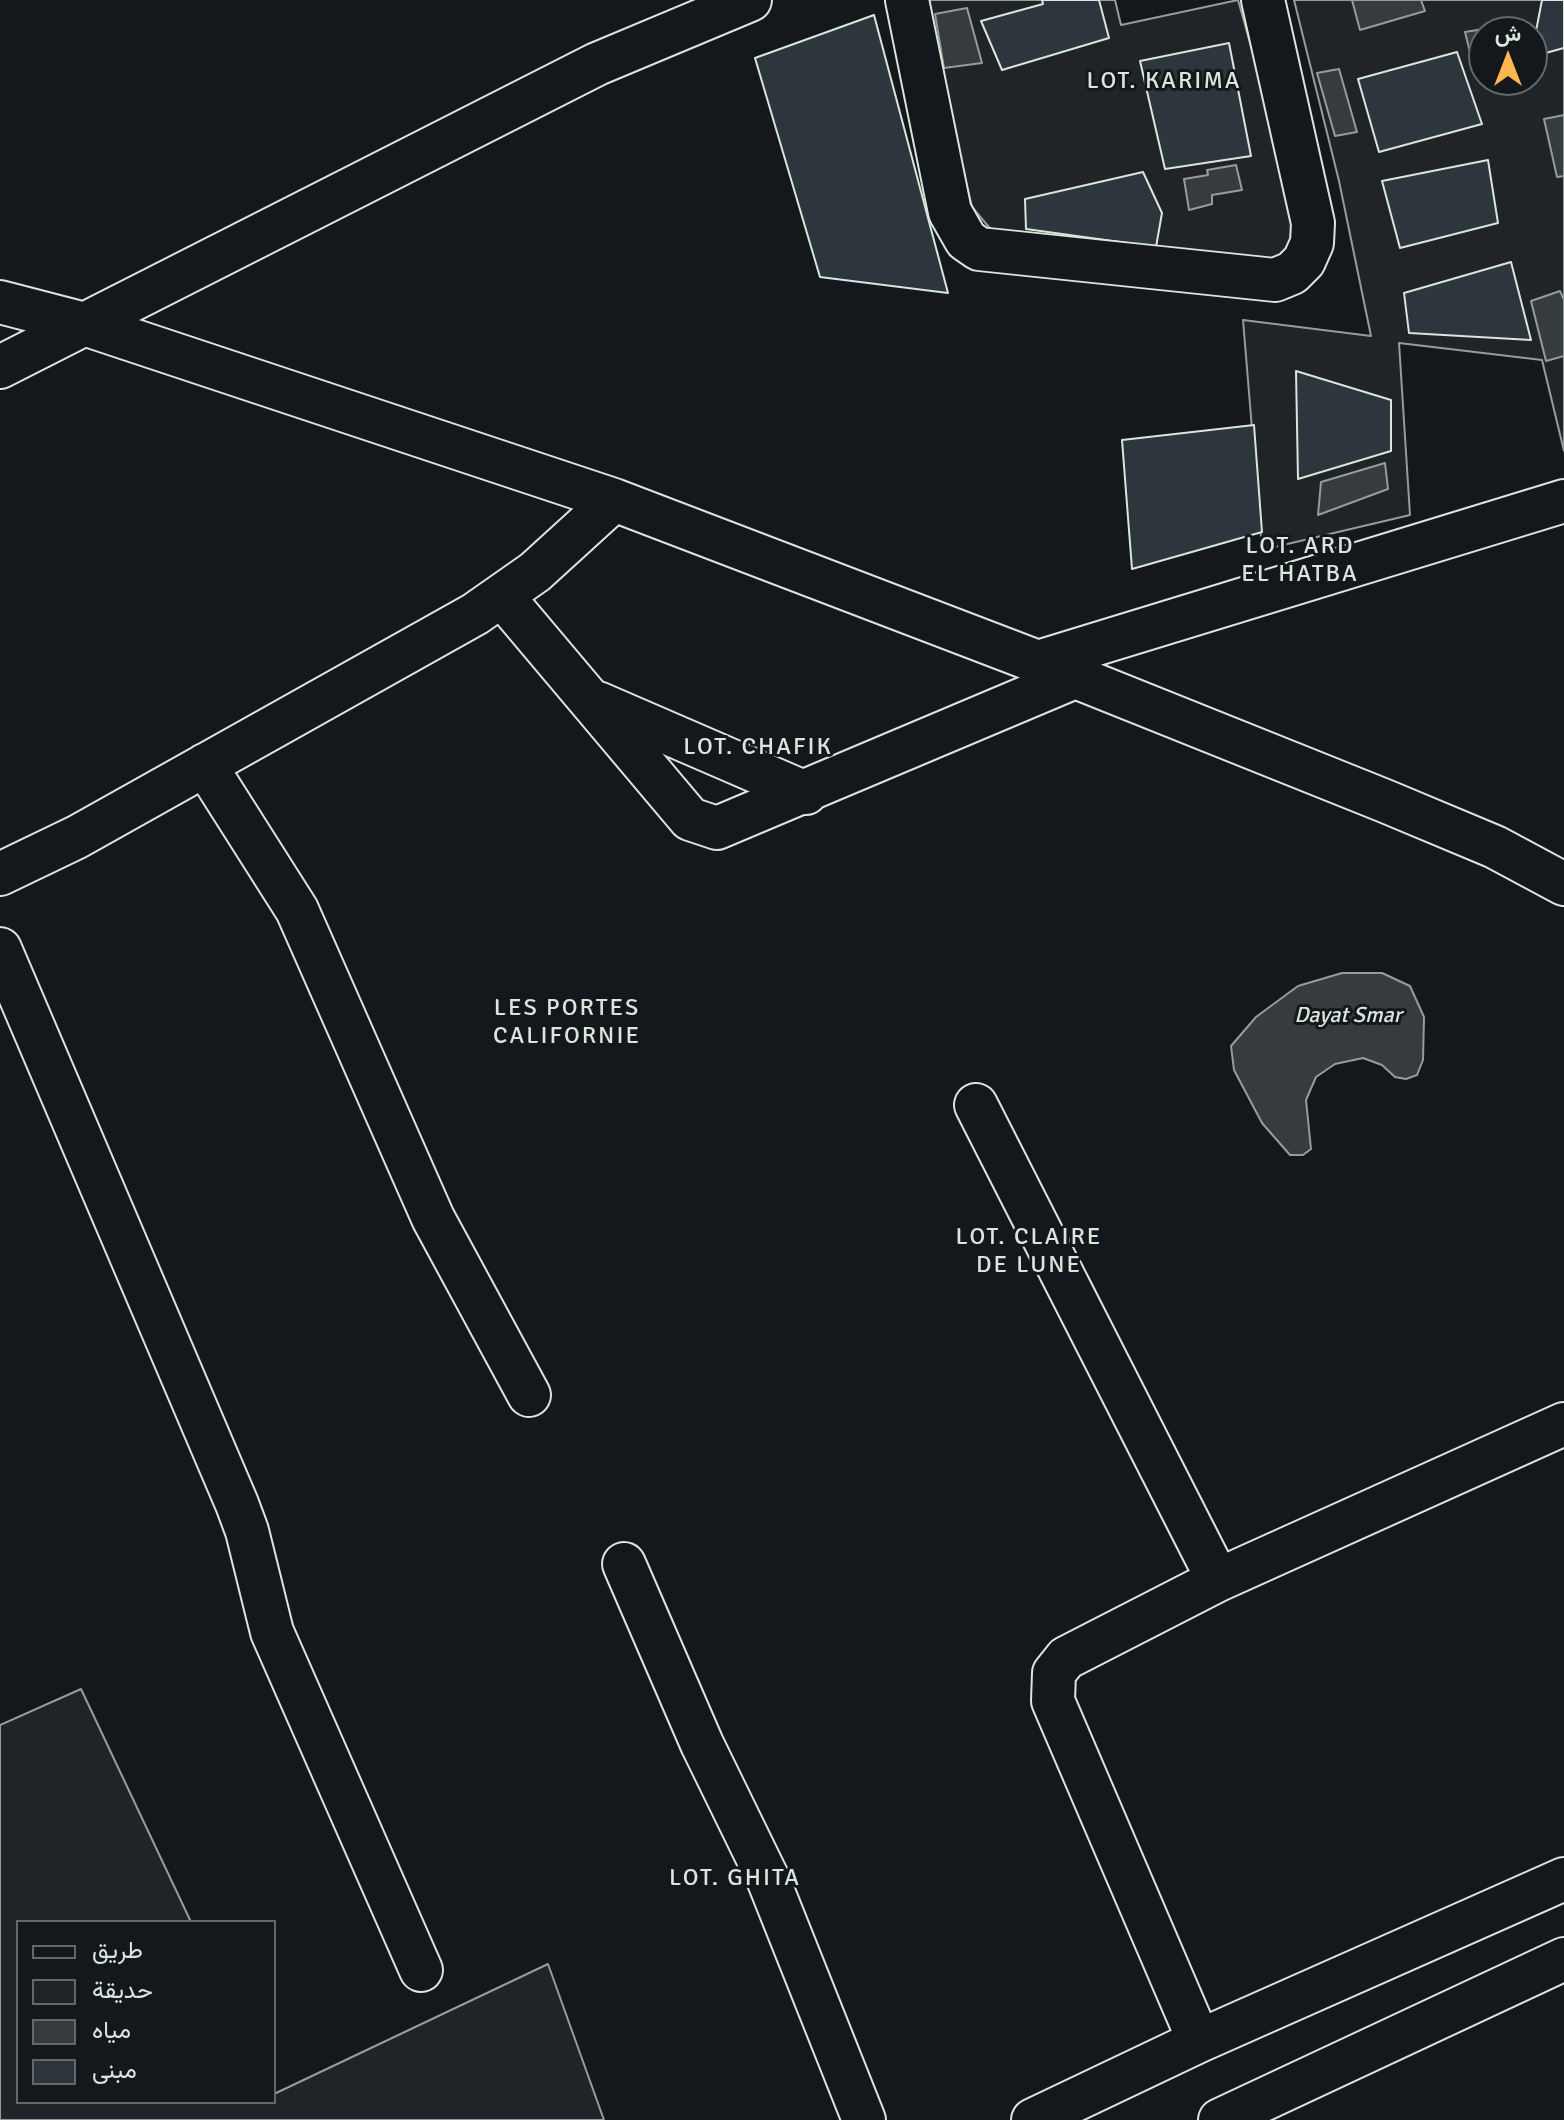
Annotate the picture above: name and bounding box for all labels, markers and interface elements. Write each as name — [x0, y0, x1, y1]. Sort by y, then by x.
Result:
north arrow — [1468, 16, 1548, 96]
text: ش — [1495, 20, 1521, 47]
district label: LOT. KARIMA — [1087, 68, 1241, 96]
district label: LOT. ARD EL HATBA — [1241, 533, 1359, 589]
district label: LOT. CHAFIK — [683, 734, 833, 762]
district label: LES PORTES CALIFORNIE — [493, 995, 641, 1051]
water label: Dayat Smar — [1294, 1003, 1402, 1029]
district label: LOT. CLAIRE DE LUNE — [956, 1224, 1102, 1280]
district label: LOT. GHITA — [669, 1865, 801, 1893]
legend — [16, 1920, 276, 2104]
text: طريق — [92, 1935, 143, 1965]
text: حديقة — [92, 1975, 153, 2005]
text: مياه — [92, 2015, 131, 2045]
text: مبنى — [92, 2055, 137, 2085]

